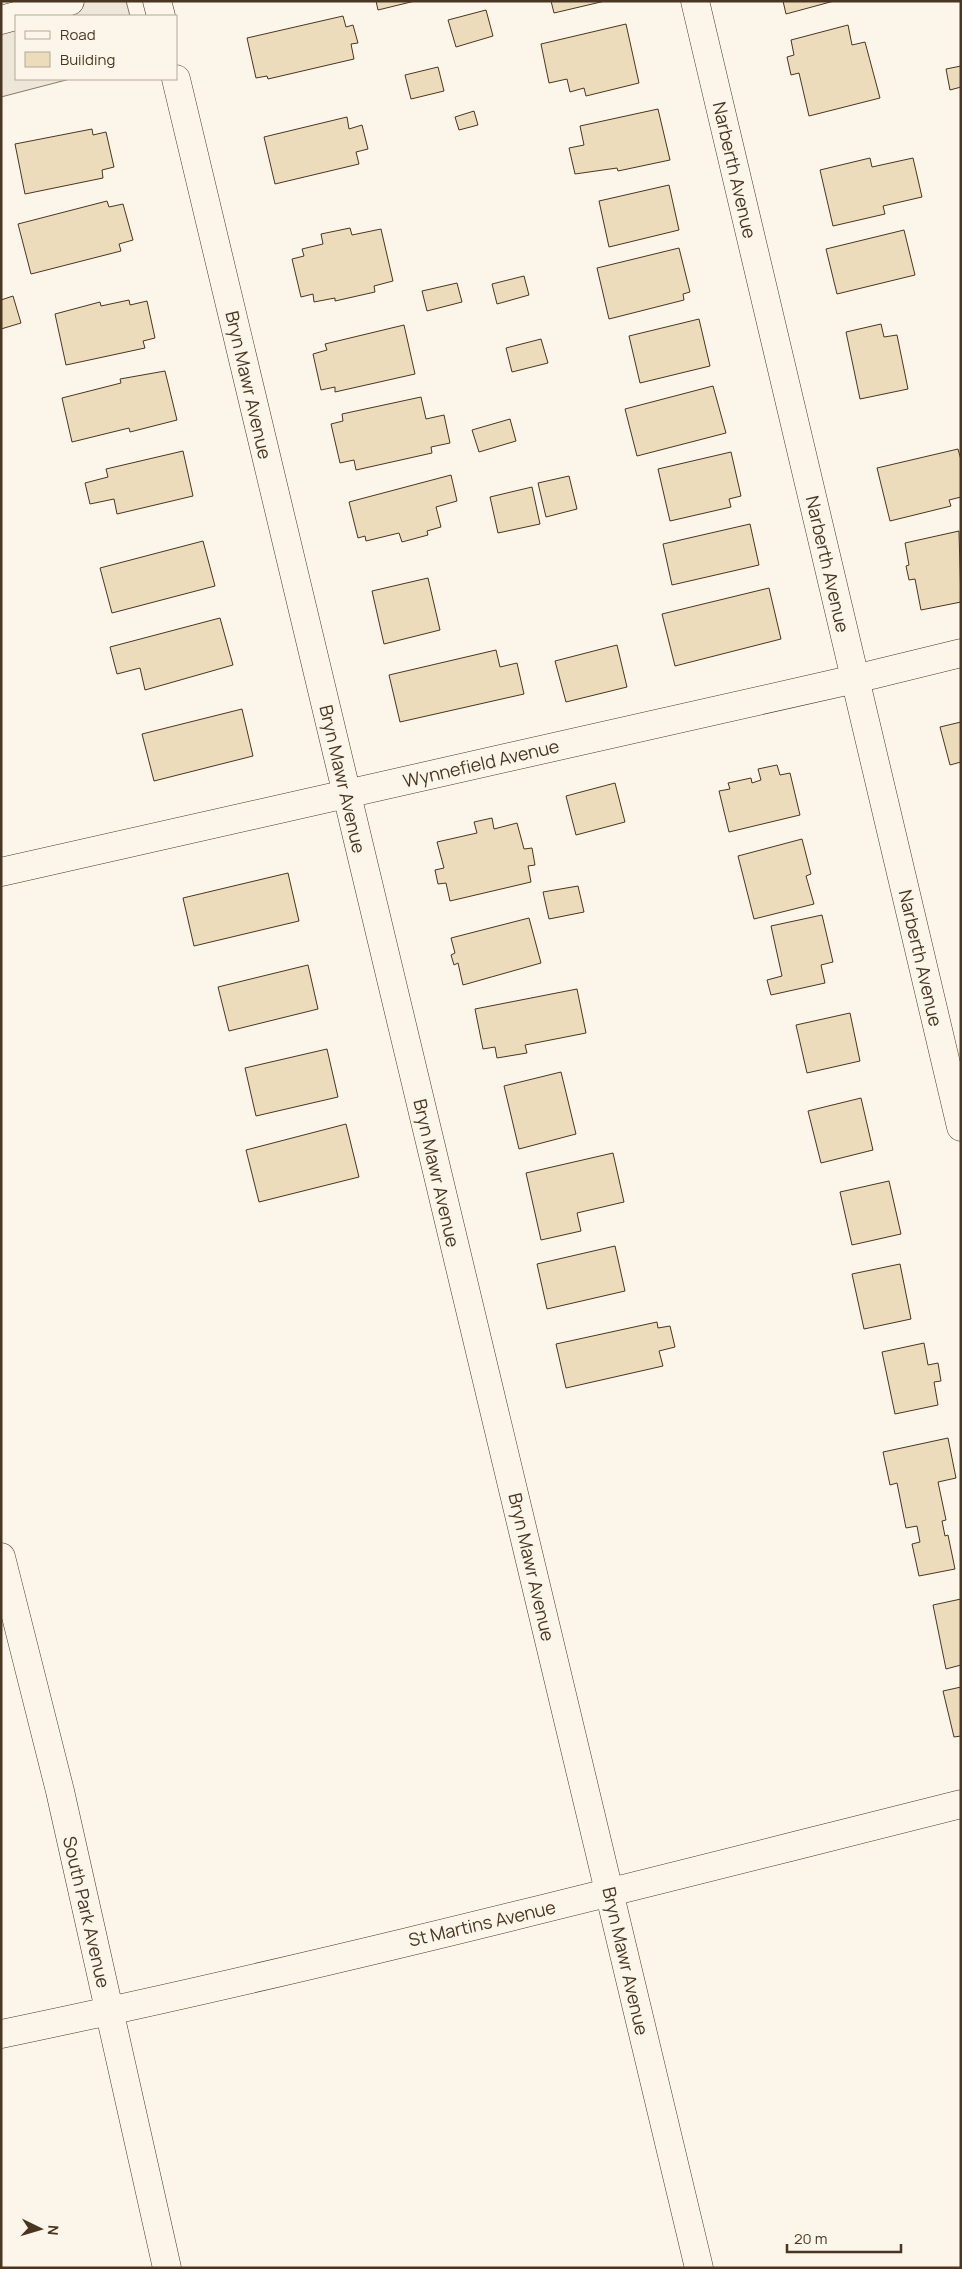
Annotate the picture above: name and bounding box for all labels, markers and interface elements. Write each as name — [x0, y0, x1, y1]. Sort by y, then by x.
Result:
legend — [15, 15, 178, 80]
text: Road — [60, 24, 96, 45]
text: Building — [60, 49, 115, 70]
street label: Narberth Avenue — [708, 99, 762, 241]
street label: Bryn Mawr Avenue — [220, 308, 278, 462]
street label: Narberth Avenue — [801, 493, 855, 635]
street label: Bryn Mawr Avenue — [314, 702, 372, 856]
street label: Wynnefield Avenue — [401, 733, 561, 793]
street label: Narberth Avenue — [894, 887, 948, 1029]
street label: Bryn Mawr Avenue — [408, 1096, 466, 1250]
street label: Bryn Mawr Avenue — [503, 1490, 561, 1644]
street label: South Park Avenue — [58, 1834, 116, 1990]
street label: Bryn Mawr Avenue — [597, 1884, 655, 2038]
street label: St Martins Avenue — [406, 1894, 558, 1952]
north arrow — [15, 2204, 65, 2254]
scale bar — [787, 2222, 901, 2254]
text: N — [44, 2224, 63, 2236]
text: 20 m — [794, 2228, 827, 2249]

